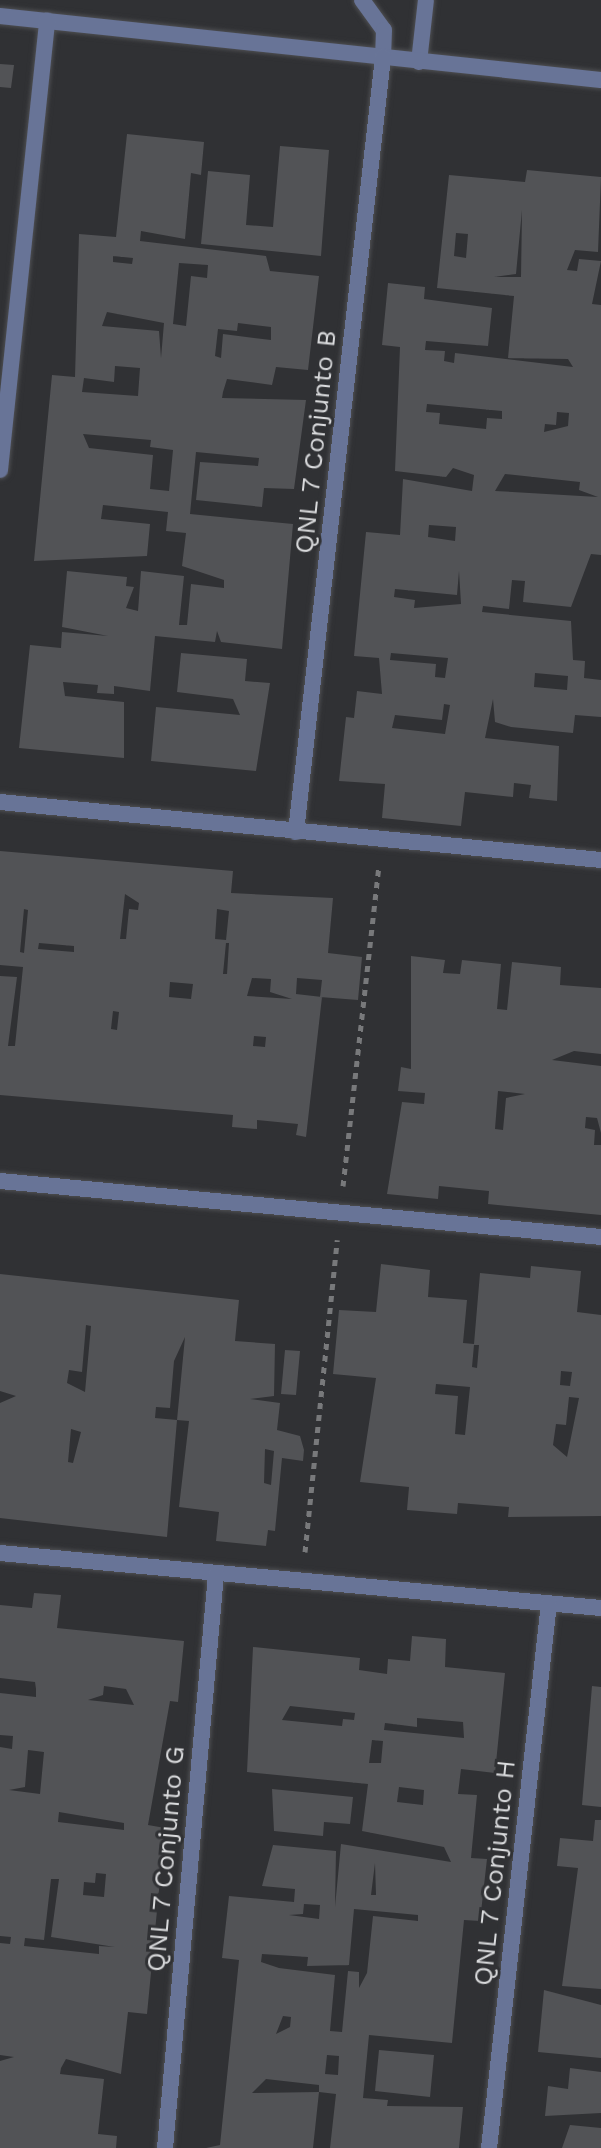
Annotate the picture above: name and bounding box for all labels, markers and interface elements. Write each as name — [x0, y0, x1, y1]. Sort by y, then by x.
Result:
street label: QNL 7 Conjunto B — [289, 327, 343, 557]
street label: QNL 7 Conjunto G — [140, 1744, 192, 1974]
street label: QNL 7 Conjunto H — [468, 1757, 522, 1989]

